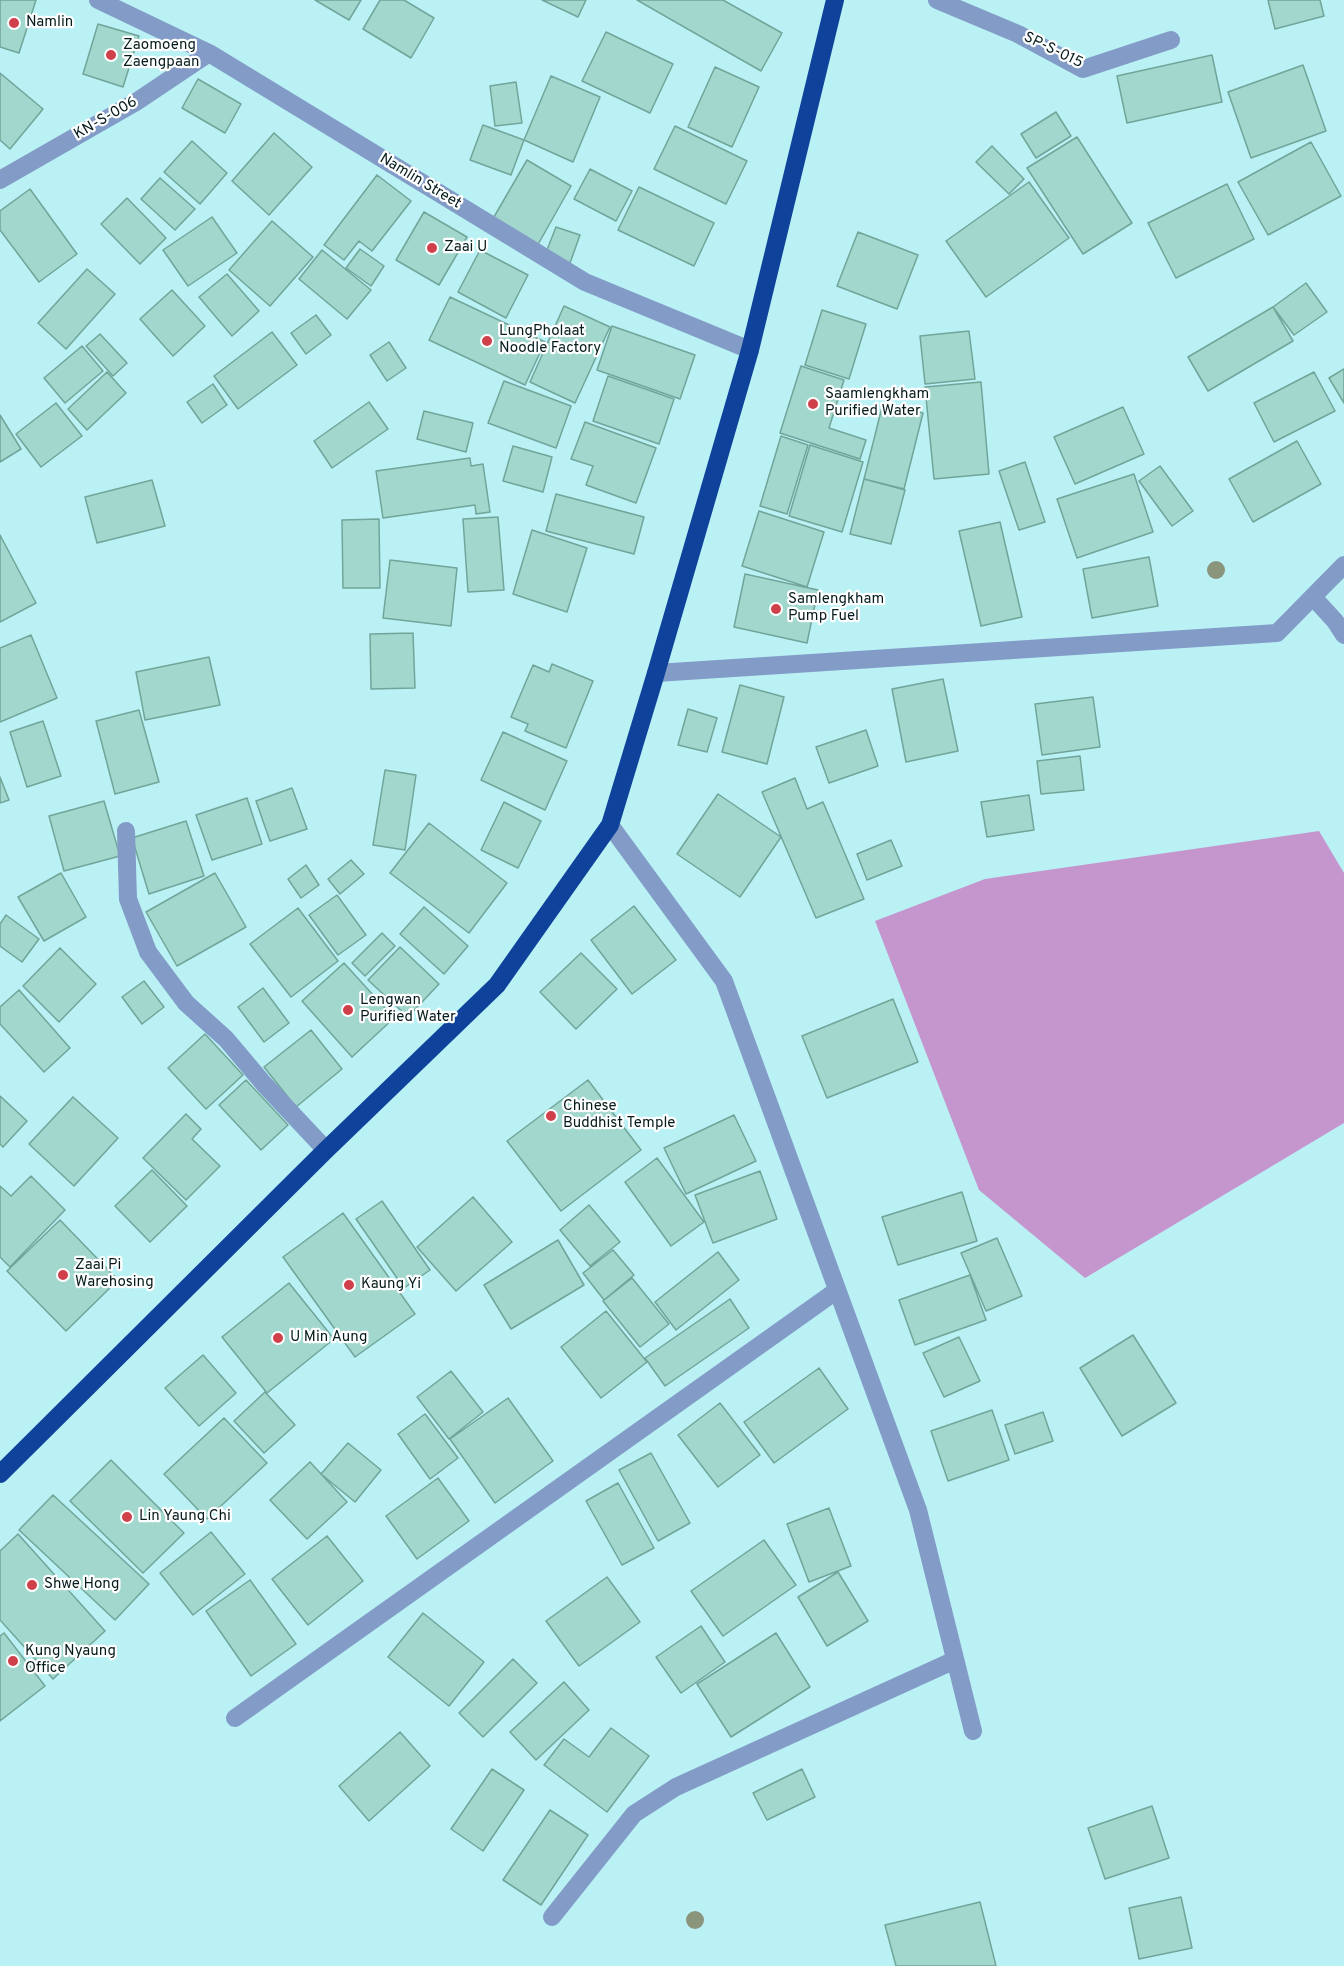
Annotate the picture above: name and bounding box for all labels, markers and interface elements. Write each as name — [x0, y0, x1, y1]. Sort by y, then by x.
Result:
place label: Namlin — [26, 14, 73, 32]
marker: Namlin — [7, 16, 21, 30]
street label: SP-S-015 — [1020, 29, 1086, 73]
place label: Zaomoeng Zaengpaan — [123, 37, 199, 72]
marker: Zaomoeng Zaengpaan — [104, 48, 118, 62]
street label: KN-S-006 — [71, 94, 141, 144]
street label: Namlin Street — [376, 151, 464, 213]
place label: Zaai U — [444, 239, 487, 257]
marker: Zaai U — [425, 241, 439, 255]
place label: LungPholaat Noodle Factory — [499, 323, 601, 358]
marker: LungPholaat Noodle Factory — [480, 334, 494, 348]
place label: Saamlengkham Purified Water — [825, 386, 929, 421]
marker: Saamlengkham Purified Water — [806, 397, 820, 411]
place label: Samlengkham Pump Fuel — [788, 591, 884, 626]
marker: Samlengkham Pump Fuel — [769, 602, 783, 616]
place label: Lengwan Purified Water — [360, 992, 456, 1027]
marker: Lengwan Purified Water — [341, 1003, 355, 1017]
place label: Chinese Buddhist Temple — [563, 1098, 675, 1133]
marker: Chinese Buddhist Temple — [544, 1109, 558, 1123]
place label: Zaai Pi Warehosing — [75, 1257, 154, 1292]
marker: Zaai Pi Warehosing — [56, 1268, 70, 1282]
place label: Kaung Yi — [361, 1276, 421, 1294]
marker: Kaung Yi — [342, 1278, 356, 1292]
place label: U Min Aung — [290, 1329, 367, 1347]
marker: U Min Aung — [271, 1331, 285, 1345]
place label: Lin Yaung Chi — [139, 1508, 231, 1526]
marker: Lin Yaung Chi — [120, 1510, 134, 1524]
place label: Shwe Hong — [44, 1576, 119, 1594]
marker: Shwe Hong — [25, 1578, 39, 1592]
place label: Kung Nyaung Office — [25, 1643, 116, 1678]
marker: Kung Nyaung Office — [6, 1654, 20, 1668]

